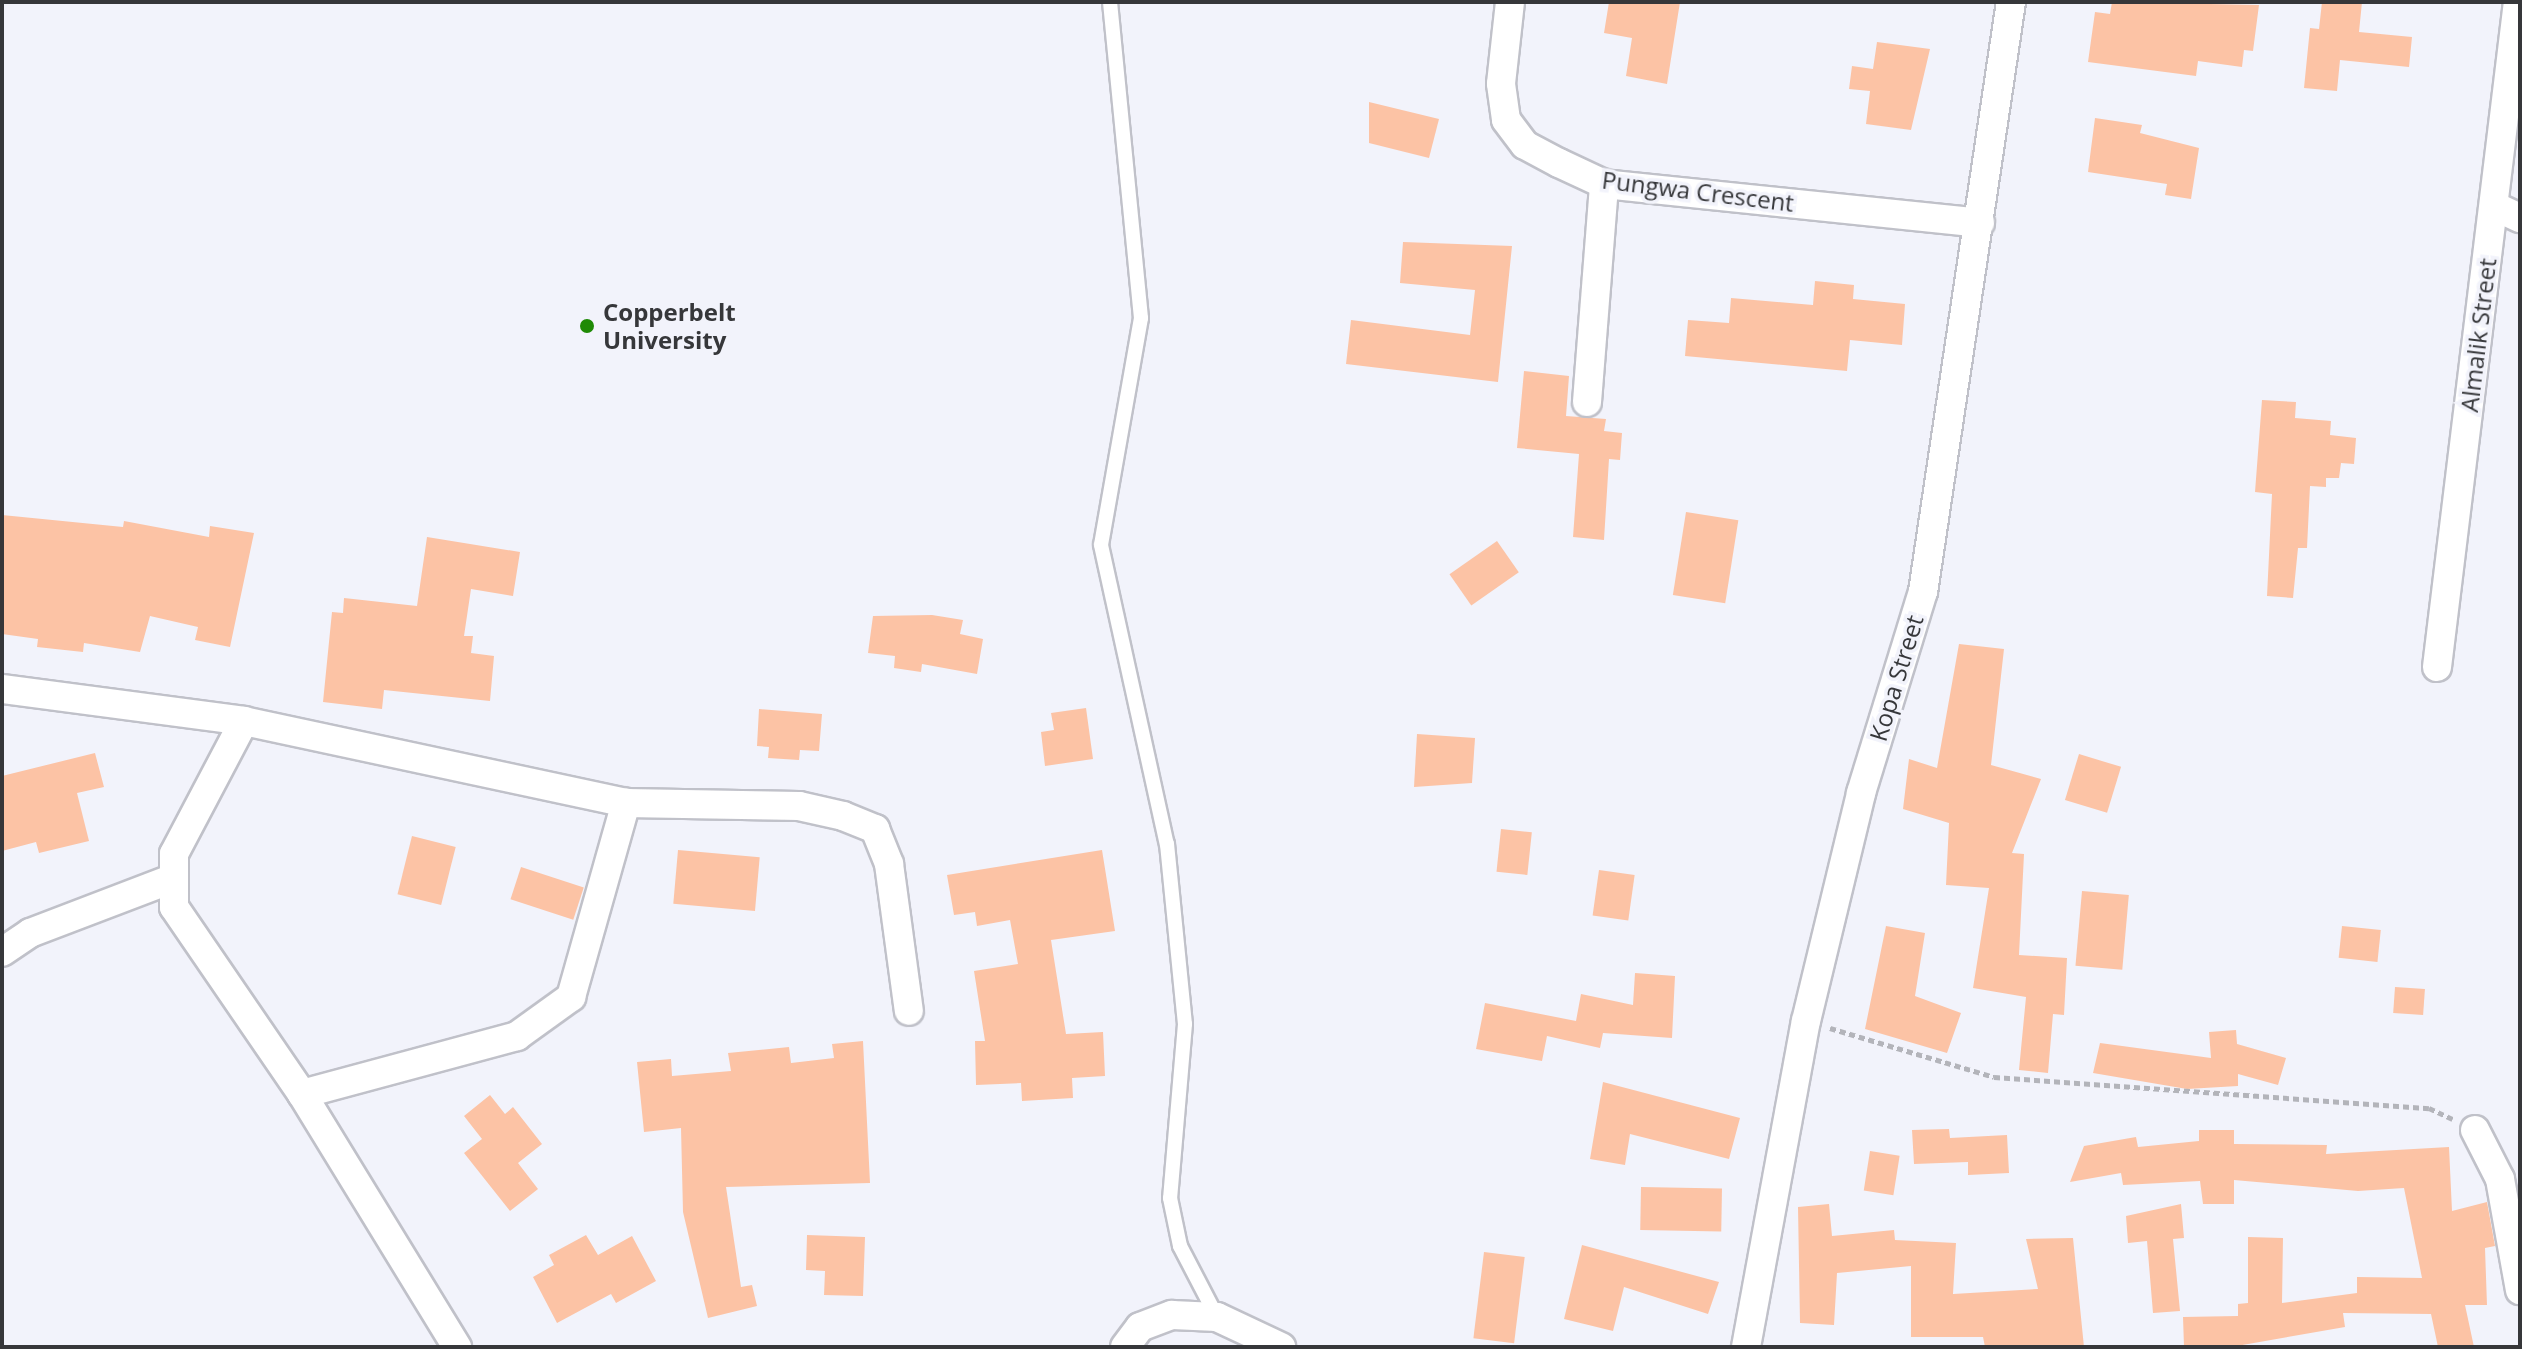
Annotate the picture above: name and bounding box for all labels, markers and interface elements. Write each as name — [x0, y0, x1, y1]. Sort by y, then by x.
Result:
street label: Pungwa Crescent — [1600, 165, 1796, 217]
street label: Almalik Street — [2454, 256, 2502, 414]
place label: Copperbelt University — [603, 298, 736, 354]
marker: Copperbelt University — [578, 317, 596, 335]
street label: Kopa Street — [1863, 611, 1929, 745]

